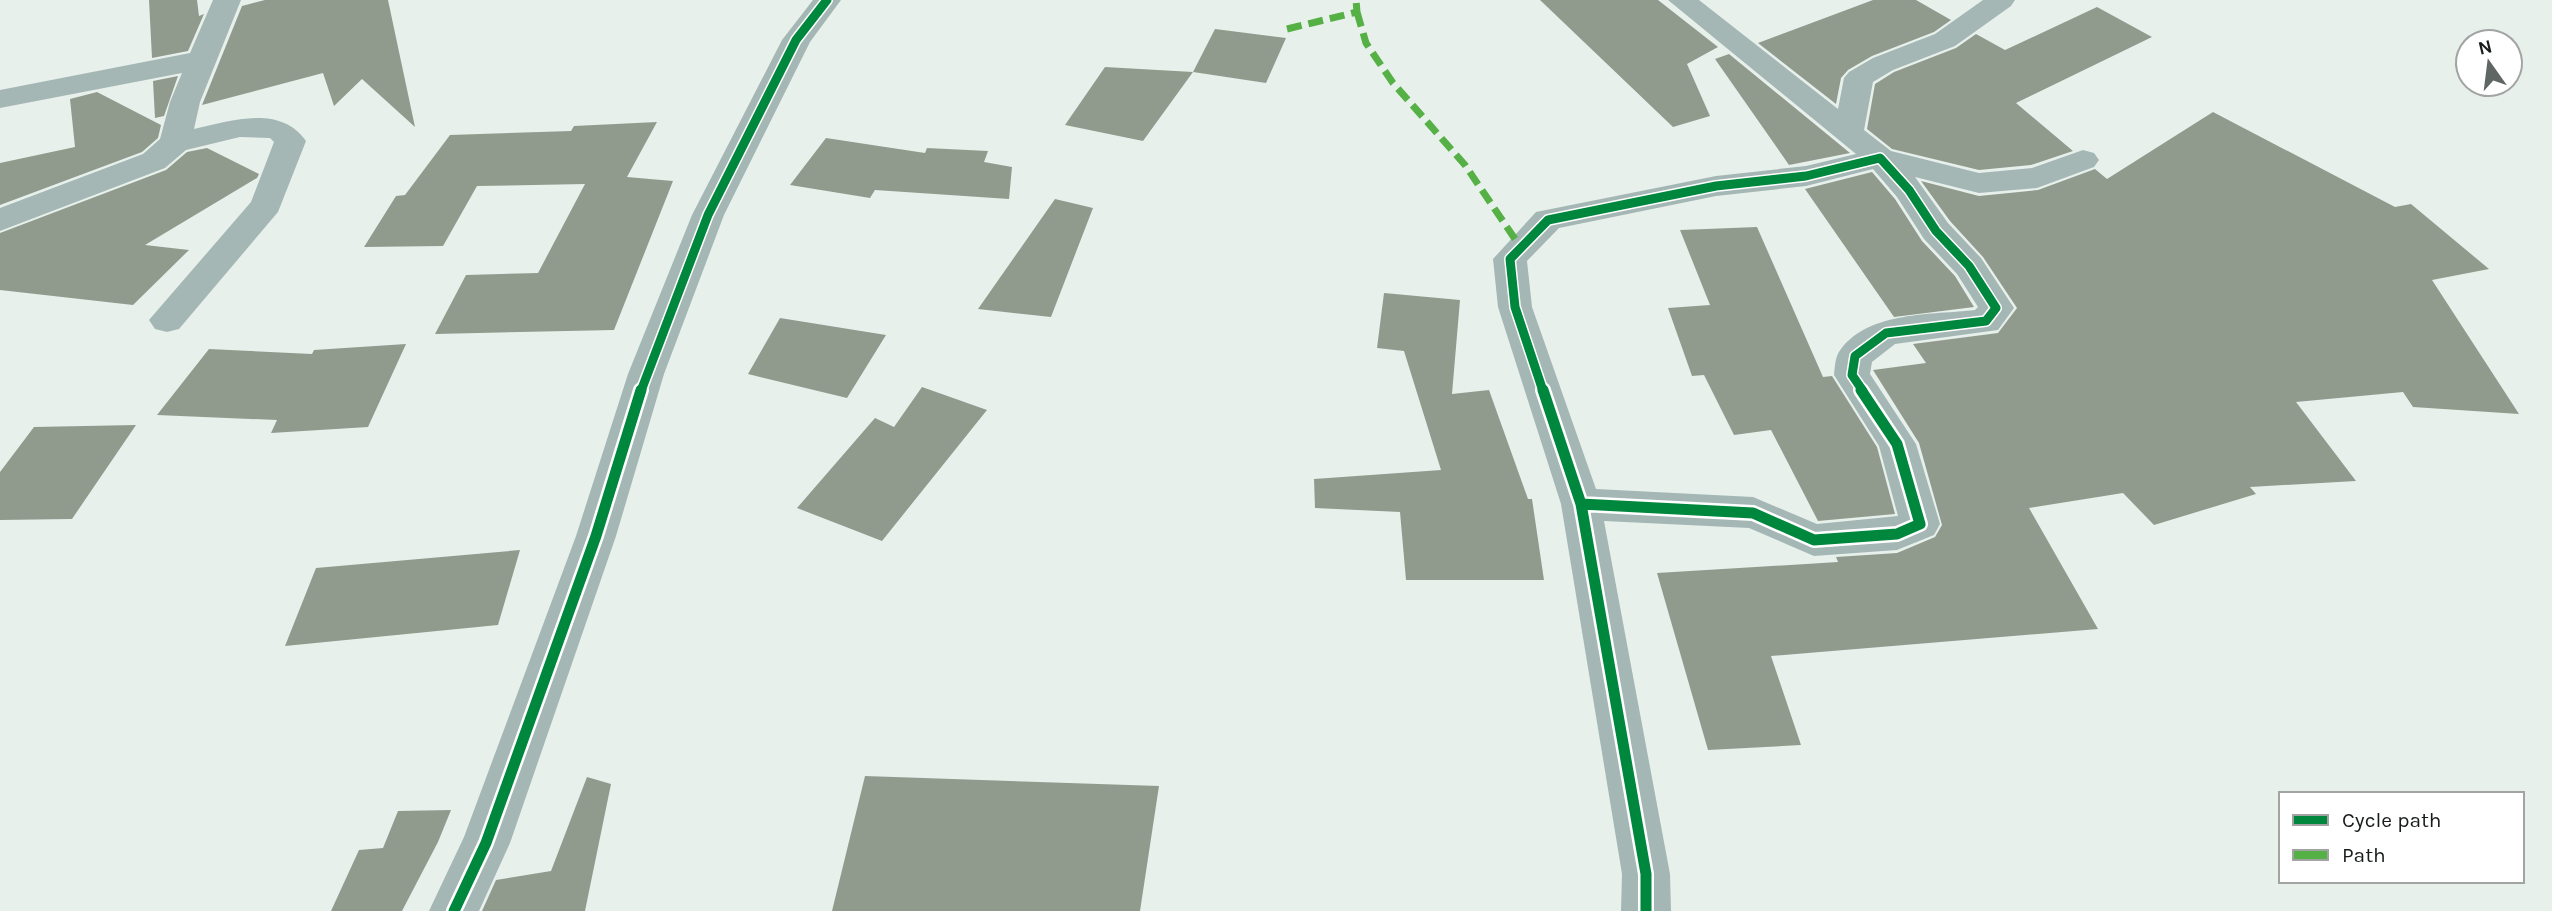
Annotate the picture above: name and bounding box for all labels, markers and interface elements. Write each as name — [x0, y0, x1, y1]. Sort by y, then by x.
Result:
north arrow — [2454, 28, 2524, 98]
text: N — [2476, 35, 2494, 60]
legend — [2279, 792, 2524, 883]
text: Cycle path — [2342, 808, 2442, 832]
text: Path — [2342, 843, 2386, 867]

